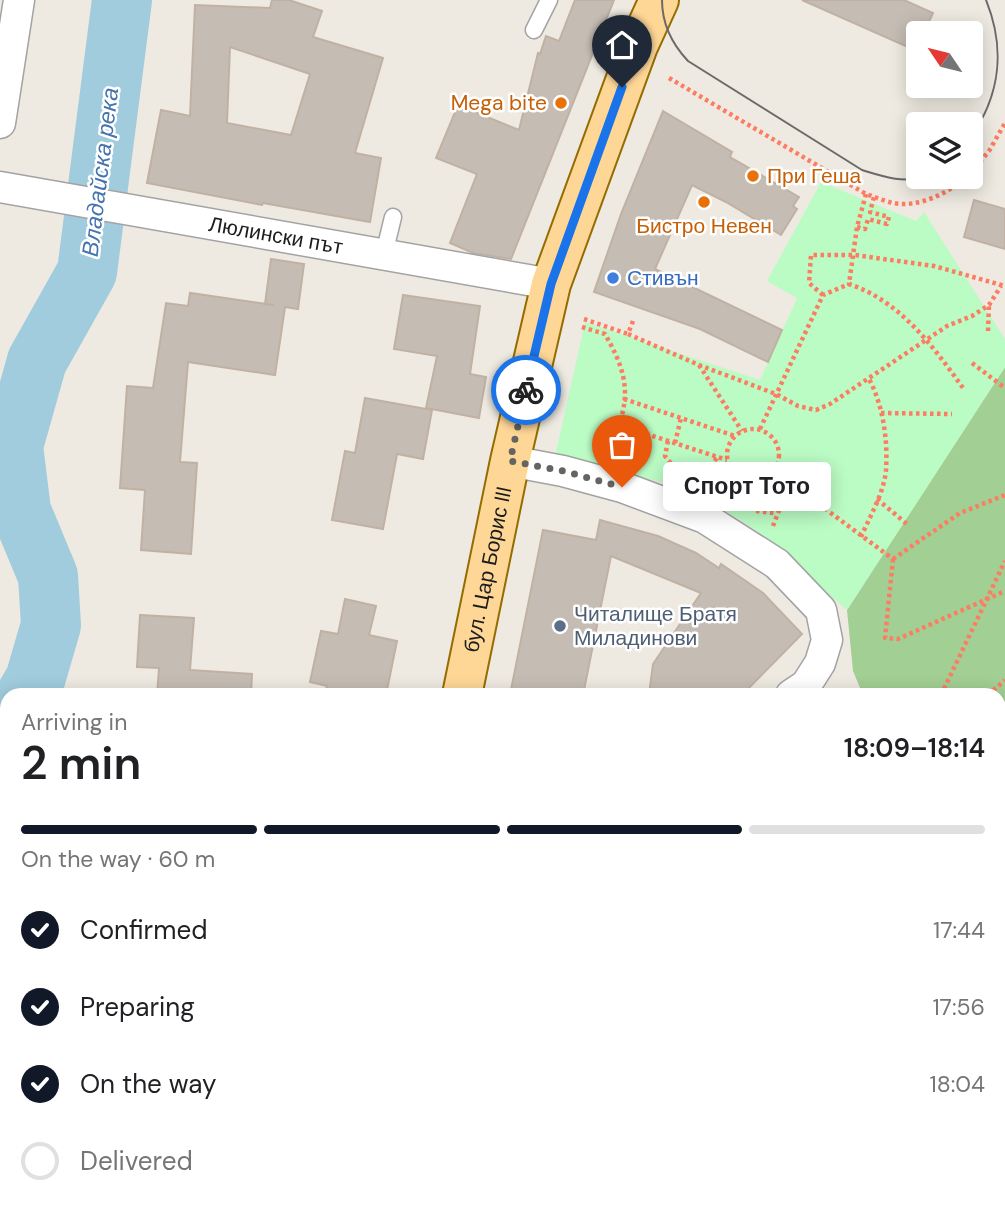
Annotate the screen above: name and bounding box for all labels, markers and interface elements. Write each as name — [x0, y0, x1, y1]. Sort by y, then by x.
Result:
pin — [592, 15, 652, 87]
north arrow — [906, 21, 984, 98]
map controls — [906, 21, 983, 189]
icon: home — [603, 26, 641, 64]
water label: Владайска река — [75, 86, 125, 258]
place label: Mega bite — [451, 89, 547, 117]
marker: Mega bite — [553, 95, 569, 111]
button: layers — [906, 112, 983, 189]
place label: При Геша — [767, 162, 862, 190]
marker: При Геша — [745, 168, 761, 184]
marker: Бистро Невен — [696, 194, 712, 210]
street label: Люлински път — [206, 210, 345, 261]
place label: Бистро Невен — [636, 212, 772, 240]
place label: Стивън — [627, 264, 699, 292]
marker: Стивън — [605, 270, 621, 286]
courier — [491, 355, 561, 425]
icon: bike — [507, 371, 545, 409]
pin — [592, 415, 652, 487]
icon: bag — [603, 426, 641, 464]
callout: Спорт Тото — [664, 462, 832, 512]
text: Спорт Тото — [684, 471, 810, 501]
street label: бул. Цар Борис III — [457, 484, 518, 655]
place label: Читалище Братя Миладинови — [574, 600, 737, 652]
marker: Читалище Братя Миладинови — [552, 618, 568, 634]
text: Arriving in — [21, 707, 127, 737]
text: 18:09–18:14 — [844, 731, 985, 765]
text: 2 min — [21, 733, 141, 793]
text: On the way · 60 m — [21, 844, 215, 874]
icon: check — [21, 911, 59, 949]
text: Confirmed — [80, 913, 207, 947]
text: 17:44 — [933, 915, 985, 945]
icon: check — [21, 988, 59, 1026]
text: Preparing — [80, 990, 195, 1024]
text: 17:56 — [932, 992, 985, 1022]
icon: check — [21, 1065, 59, 1103]
text: On the way — [80, 1067, 216, 1101]
text: 18:04 — [930, 1069, 985, 1099]
text: Delivered — [80, 1144, 193, 1178]

